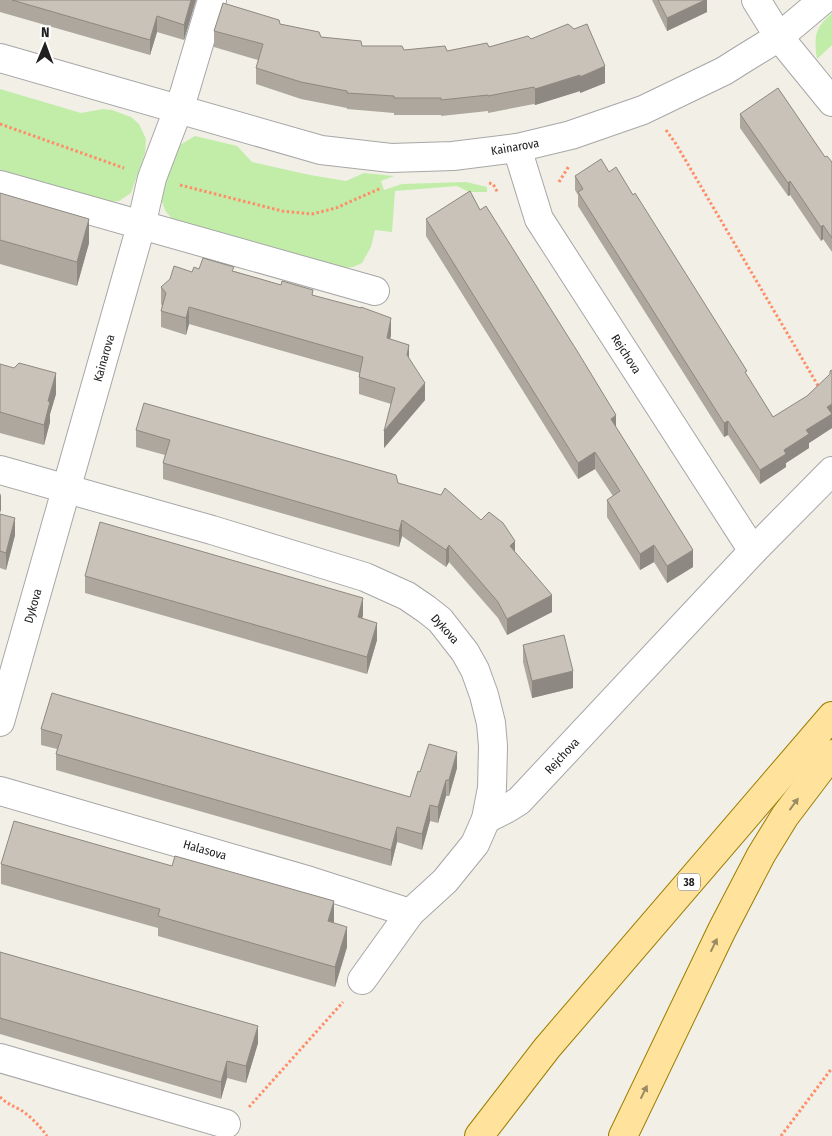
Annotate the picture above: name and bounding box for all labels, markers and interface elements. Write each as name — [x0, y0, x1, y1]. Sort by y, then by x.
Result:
north arrow — [20, 20, 70, 70]
text: N — [41, 24, 50, 41]
street label: Kainarova — [490, 136, 540, 158]
street label: Rejchova — [608, 332, 644, 376]
street label: Kainarova — [91, 333, 117, 383]
street label: Dykova — [21, 587, 45, 625]
street label: Dykova — [428, 611, 462, 647]
street label: Rejchova — [542, 735, 582, 777]
one-way arrow — [789, 797, 799, 811]
street label: Halasova — [182, 837, 228, 863]
road number: 38 — [678, 874, 700, 890]
one-way arrow — [710, 938, 719, 953]
one-way arrow — [640, 1085, 648, 1099]

